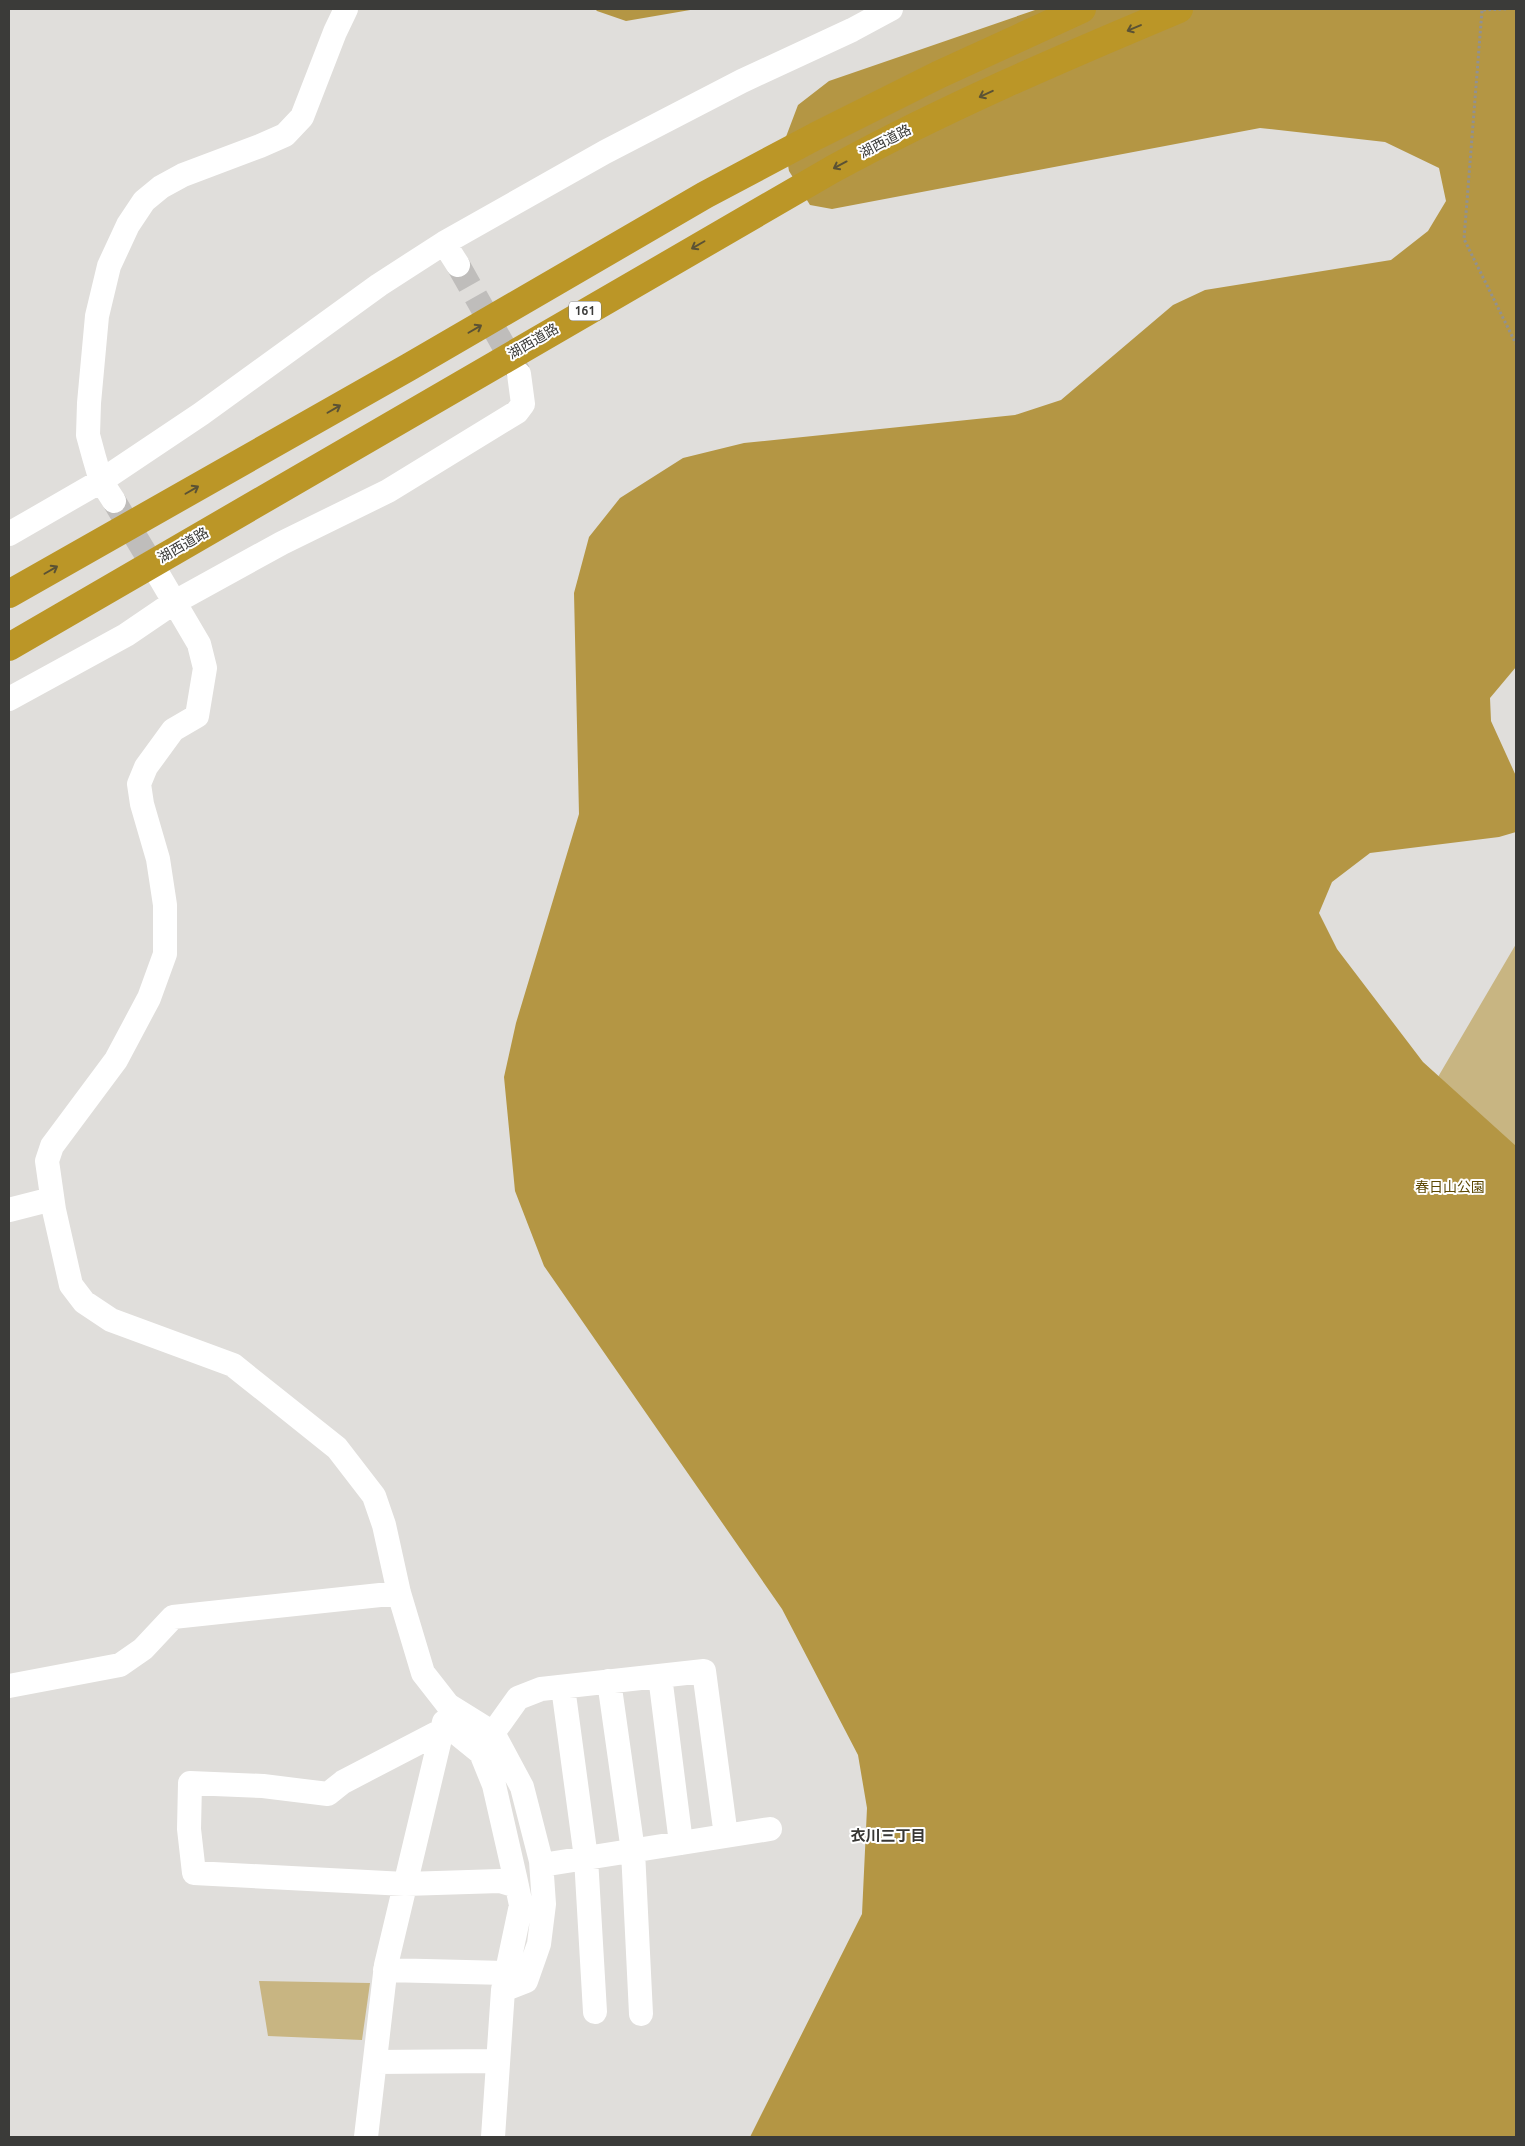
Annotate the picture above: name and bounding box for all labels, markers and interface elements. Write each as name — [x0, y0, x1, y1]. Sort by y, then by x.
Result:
one-way arrow — [1127, 23, 1142, 33]
one-way arrow — [978, 89, 993, 99]
street label: 湖西道路 — [856, 121, 914, 161]
one-way arrow — [832, 160, 847, 170]
one-way arrow — [692, 241, 706, 251]
road number: 161 — [569, 302, 601, 321]
street label: 湖西道路 — [505, 320, 561, 362]
one-way arrow — [467, 323, 481, 333]
one-way arrow — [326, 404, 340, 414]
one-way arrow — [185, 484, 199, 494]
street label: 湖西道路 — [155, 524, 211, 566]
one-way arrow — [43, 564, 57, 574]
park label: 春日山公園 — [1415, 1179, 1485, 1195]
district label: 衣川三丁目 — [850, 1827, 926, 1844]

